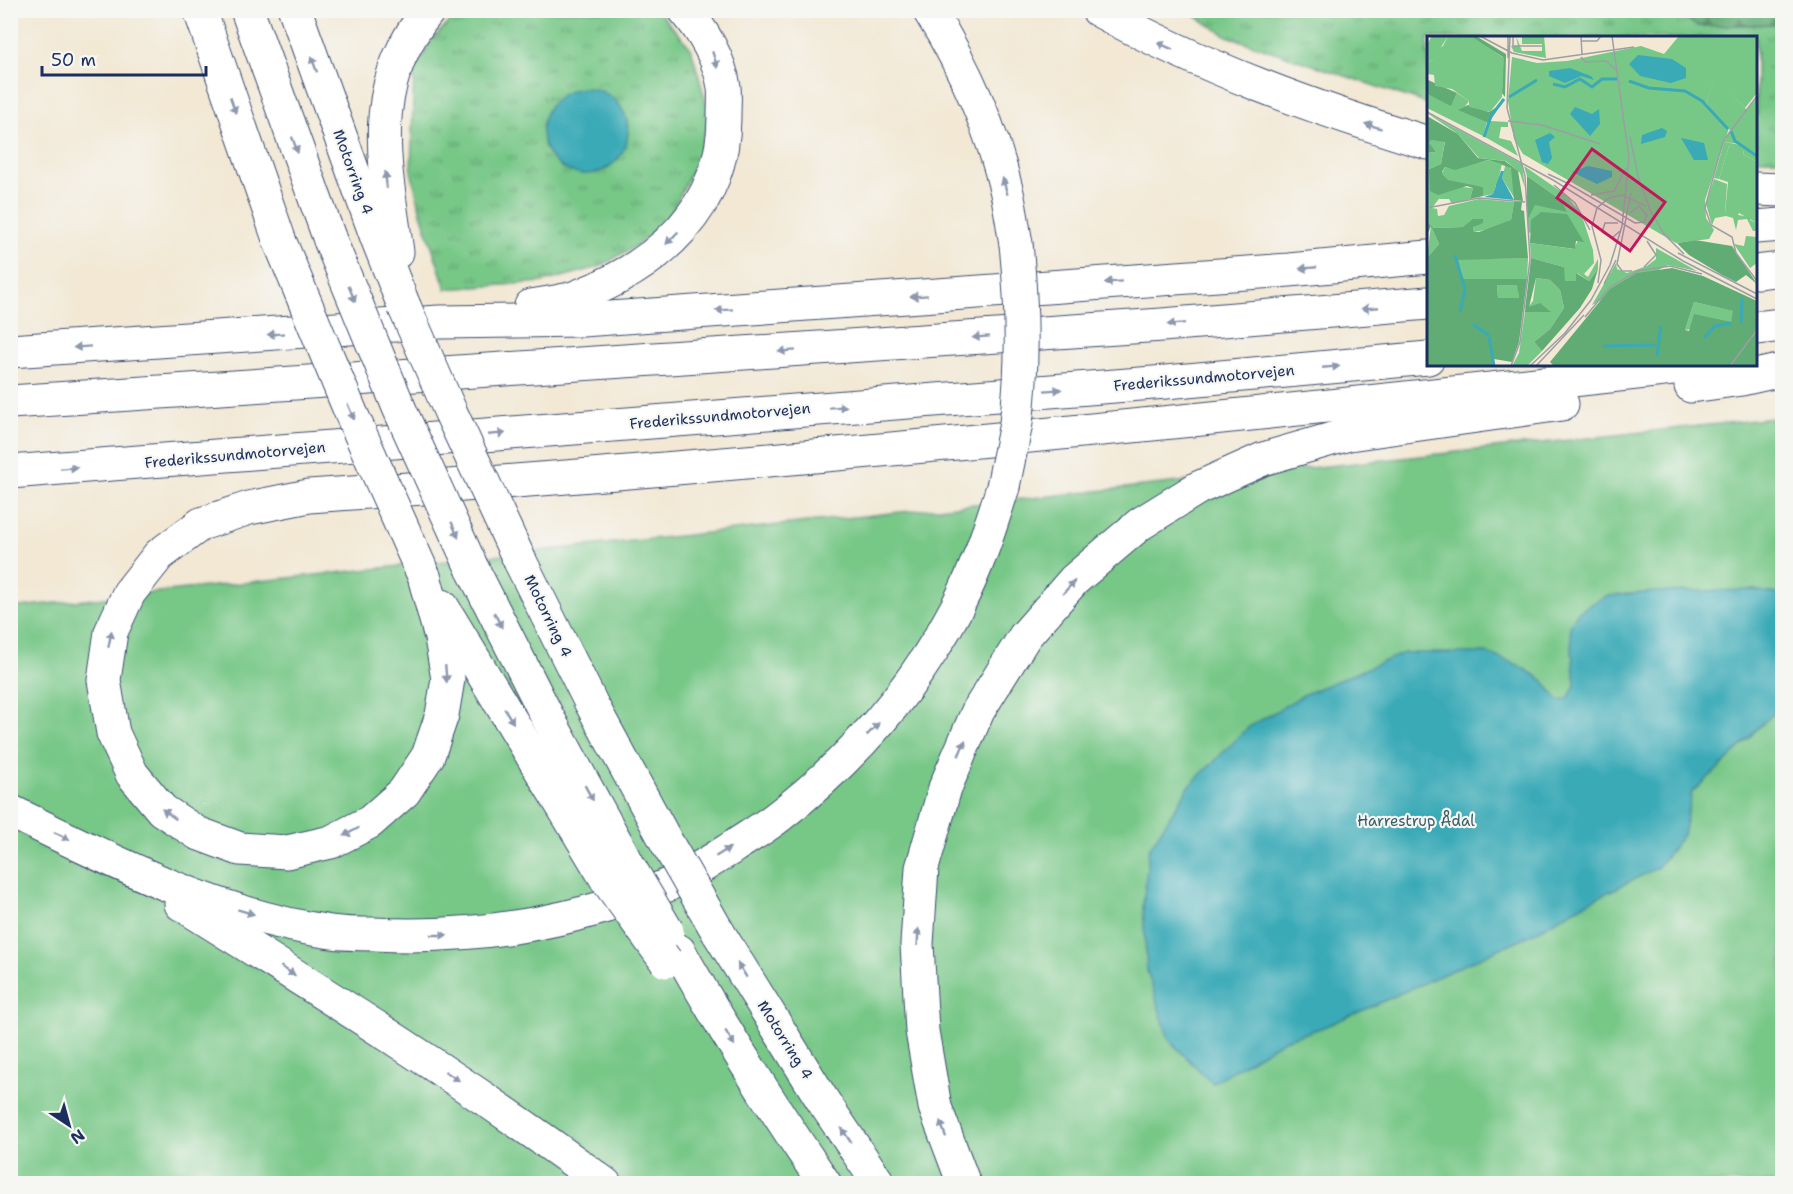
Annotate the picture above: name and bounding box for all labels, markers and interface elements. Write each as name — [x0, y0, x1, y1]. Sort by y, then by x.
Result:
inset map — [1427, 36, 1757, 366]
scale bar — [42, 39, 206, 77]
one-way arrow — [1156, 41, 1173, 50]
text: 50 m — [51, 48, 96, 72]
one-way arrow — [711, 51, 720, 69]
one-way arrow — [309, 55, 319, 73]
one-way arrow — [229, 96, 239, 114]
one-way arrow — [1364, 121, 1382, 130]
street label: Motorring 4 — [328, 127, 378, 217]
one-way arrow — [291, 136, 301, 154]
one-way arrow — [381, 170, 391, 189]
one-way arrow — [1000, 177, 1009, 195]
one-way arrow — [665, 231, 679, 245]
one-way arrow — [1298, 263, 1317, 273]
one-way arrow — [1104, 278, 1123, 287]
one-way arrow — [347, 285, 357, 303]
one-way arrow — [909, 292, 928, 301]
one-way arrow — [1361, 303, 1380, 313]
one-way arrow — [715, 305, 734, 315]
one-way arrow — [1166, 319, 1185, 329]
one-way arrow — [267, 330, 286, 339]
one-way arrow — [972, 333, 991, 342]
one-way arrow — [72, 342, 91, 351]
one-way arrow — [777, 346, 796, 355]
street label: Frederikssundmotorvejen — [1113, 360, 1295, 396]
one-way arrow — [1322, 362, 1341, 372]
one-way arrow — [1044, 386, 1063, 395]
street label: Frederikssundmotorvejen — [629, 398, 811, 434]
one-way arrow — [828, 402, 847, 411]
one-way arrow — [346, 404, 356, 422]
one-way arrow — [488, 429, 507, 439]
street label: Frederikssundmotorvejen — [144, 437, 326, 473]
one-way arrow — [59, 463, 78, 472]
one-way arrow — [450, 522, 460, 540]
street label: Motorring 4 — [519, 571, 577, 661]
one-way arrow — [1061, 580, 1075, 594]
one-way arrow — [494, 612, 503, 629]
one-way arrow — [106, 629, 115, 648]
one-way arrow — [441, 664, 451, 683]
one-way arrow — [503, 708, 514, 724]
one-way arrow — [866, 723, 880, 737]
one-way arrow — [957, 739, 967, 757]
one-way arrow — [584, 785, 594, 802]
one-way arrow — [161, 808, 177, 820]
park label: Harrestrup Ådal — [1357, 809, 1475, 831]
one-way arrow — [343, 827, 360, 837]
one-way arrow — [53, 832, 70, 841]
one-way arrow — [715, 847, 732, 858]
one-way arrow — [237, 908, 255, 917]
one-way arrow — [913, 927, 922, 946]
one-way arrow — [429, 930, 448, 940]
one-way arrow — [736, 962, 747, 979]
one-way arrow — [279, 965, 296, 976]
street label: Motorring 4 — [753, 997, 817, 1083]
one-way arrow — [724, 1029, 735, 1046]
one-way arrow — [444, 1070, 460, 1081]
north arrow — [39, 1095, 99, 1155]
one-way arrow — [938, 1120, 948, 1138]
text: N — [66, 1125, 89, 1149]
one-way arrow — [841, 1127, 852, 1143]

